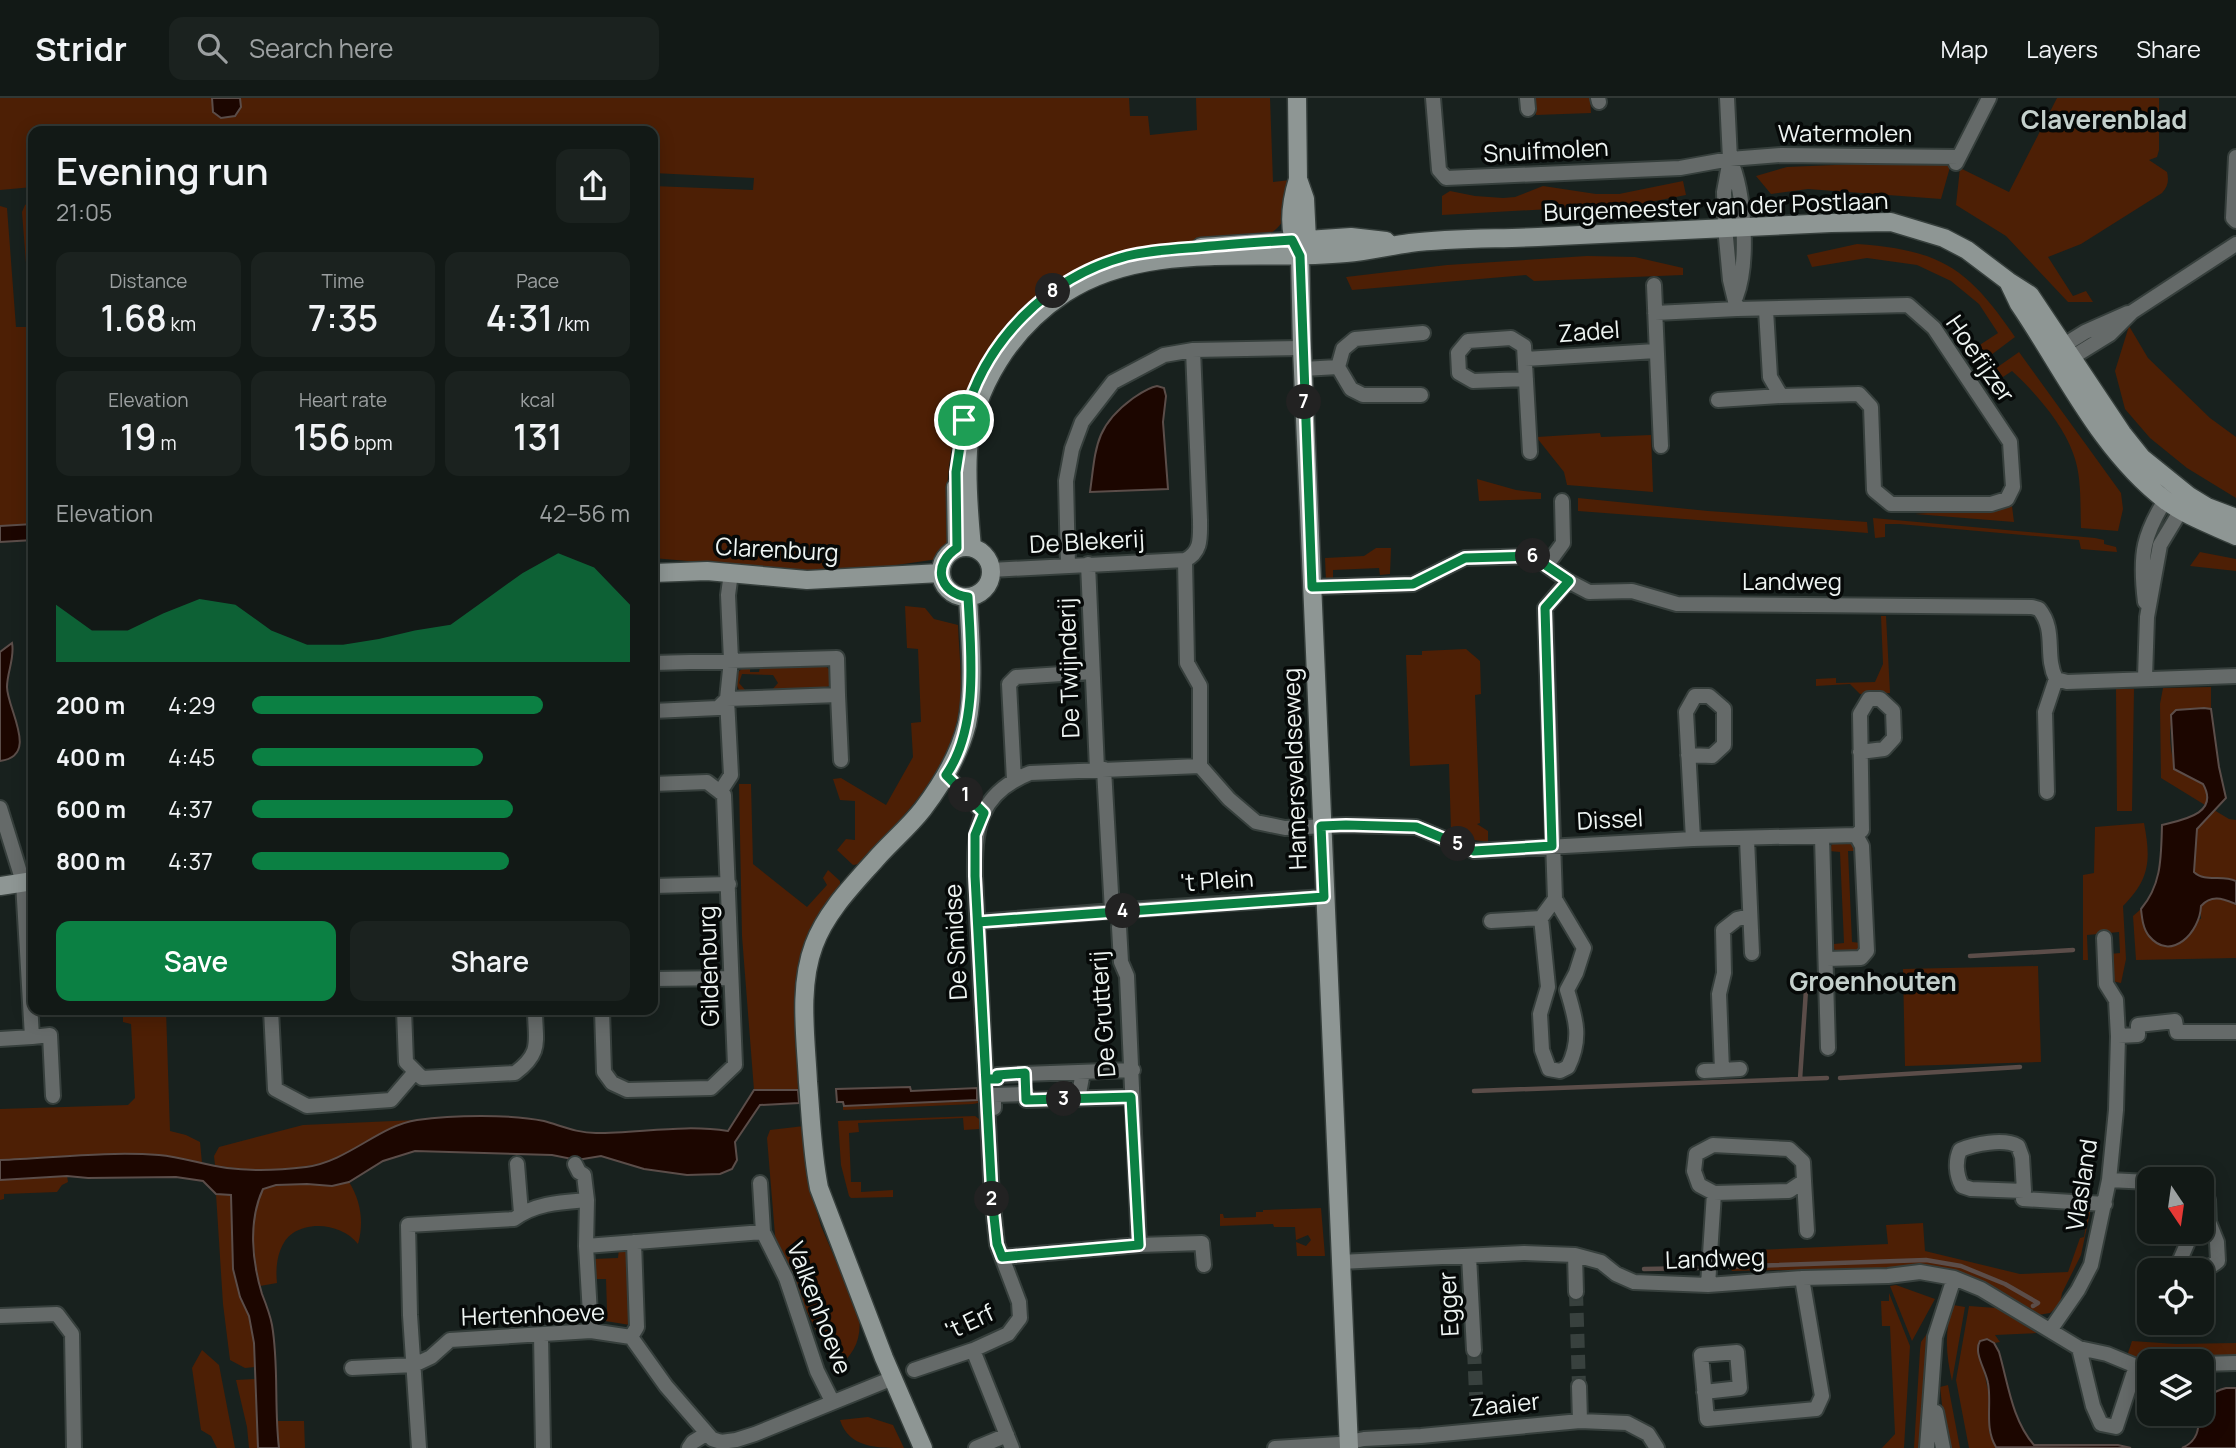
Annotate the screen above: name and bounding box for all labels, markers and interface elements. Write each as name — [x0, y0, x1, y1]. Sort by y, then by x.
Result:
search box — [169, 17, 659, 80]
text: Stridr — [35, 26, 127, 71]
icon: search — [193, 29, 231, 67]
text: Search here — [249, 30, 393, 66]
text: Map — [1941, 32, 1988, 65]
text: Layers — [2026, 32, 2098, 65]
text: Share — [2136, 32, 2201, 65]
district label: Claverenblad — [2021, 101, 2187, 137]
street label: Watermolen — [1778, 116, 1912, 149]
street label: Snuifmolen — [1482, 130, 1609, 169]
text: Evening run — [56, 144, 269, 196]
button: share — [556, 149, 630, 223]
street label: Burgemeester van der Postlaan — [1543, 183, 1889, 228]
text: 21:05 — [56, 196, 112, 228]
text: Distance — [109, 268, 187, 294]
text: Time — [322, 268, 364, 294]
text: Pace — [516, 268, 559, 294]
pin: 8 — [1036, 274, 1070, 308]
text: 8 — [1047, 277, 1058, 303]
text: 1.68 — [101, 294, 167, 342]
text: 7:35 — [308, 294, 378, 342]
text: 4:31 — [486, 294, 553, 342]
street label: Hoefijzer — [1939, 308, 2023, 409]
text: km — [167, 311, 196, 337]
text: /km — [553, 311, 590, 337]
street label: Zadel — [1557, 312, 1621, 349]
pin: 7 — [1286, 384, 1322, 420]
text: Elevation — [108, 387, 188, 413]
text: Heart rate — [299, 387, 387, 413]
text: kcal — [520, 387, 555, 413]
text: 7 — [1298, 388, 1309, 414]
pin — [934, 390, 994, 450]
icon: arrive — [945, 401, 983, 439]
text: 19 — [120, 413, 157, 461]
text: 156 — [293, 413, 350, 461]
text: 131 — [513, 413, 562, 461]
text: m — [157, 430, 177, 456]
text: bpm — [350, 430, 393, 456]
text: Elevation — [56, 497, 153, 529]
text: 42–56 m — [539, 497, 630, 529]
street label: De Blekerij — [1029, 521, 1145, 560]
street label: Clarenburg — [715, 529, 840, 568]
pin: 6 — [1516, 538, 1550, 574]
text: 6 — [1527, 542, 1538, 568]
street label: Landweg — [1742, 564, 1842, 597]
street label: De Twijnderij — [1049, 597, 1086, 739]
street label: Hamersveldseweg — [1273, 667, 1314, 871]
text: 200 m — [56, 689, 125, 721]
text: 4:29 — [168, 689, 216, 721]
text: 400 m — [56, 741, 126, 773]
text: 4:45 — [168, 741, 215, 773]
pin: 1 — [948, 778, 984, 812]
text: 1 — [961, 781, 970, 807]
text: 600 m — [56, 793, 126, 825]
text: 4:37 — [168, 793, 213, 825]
street label: Dissel — [1576, 800, 1644, 837]
pin: 5 — [1440, 826, 1476, 862]
text: 5 — [1452, 830, 1463, 856]
text: 800 m — [56, 845, 126, 877]
text: 4:37 — [168, 845, 213, 877]
street label: 't Plein — [1179, 860, 1255, 899]
street label: De Smidse — [935, 883, 974, 1001]
pin: 4 — [1106, 894, 1140, 928]
text: 4 — [1117, 897, 1128, 923]
street label: Gildenburg — [689, 905, 726, 1027]
button: Save — [56, 921, 336, 1001]
button: Share — [350, 921, 630, 1001]
street label: De Grutterij — [1081, 950, 1122, 1079]
district label: Groenhouten — [1789, 963, 1957, 999]
pin: 3 — [1046, 1082, 1082, 1116]
text: 3 — [1058, 1085, 1069, 1111]
street label: Vlasland — [2057, 1136, 2104, 1233]
north arrow — [2137, 1167, 2214, 1244]
map controls — [2137, 1167, 2214, 1426]
pin: 2 — [974, 1182, 1010, 1216]
text: 2 — [986, 1185, 997, 1211]
street label: Valkenhoeve — [780, 1236, 861, 1379]
street label: Landweg — [1664, 1239, 1766, 1276]
button: locate — [2137, 1258, 2214, 1335]
street label: Egger — [1429, 1271, 1466, 1337]
street label: Hertenhoeve — [460, 1294, 605, 1333]
street label: 't Erf — [940, 1295, 1000, 1346]
button: layers — [2137, 1349, 2214, 1426]
street label: Zaaier — [1468, 1383, 1542, 1424]

